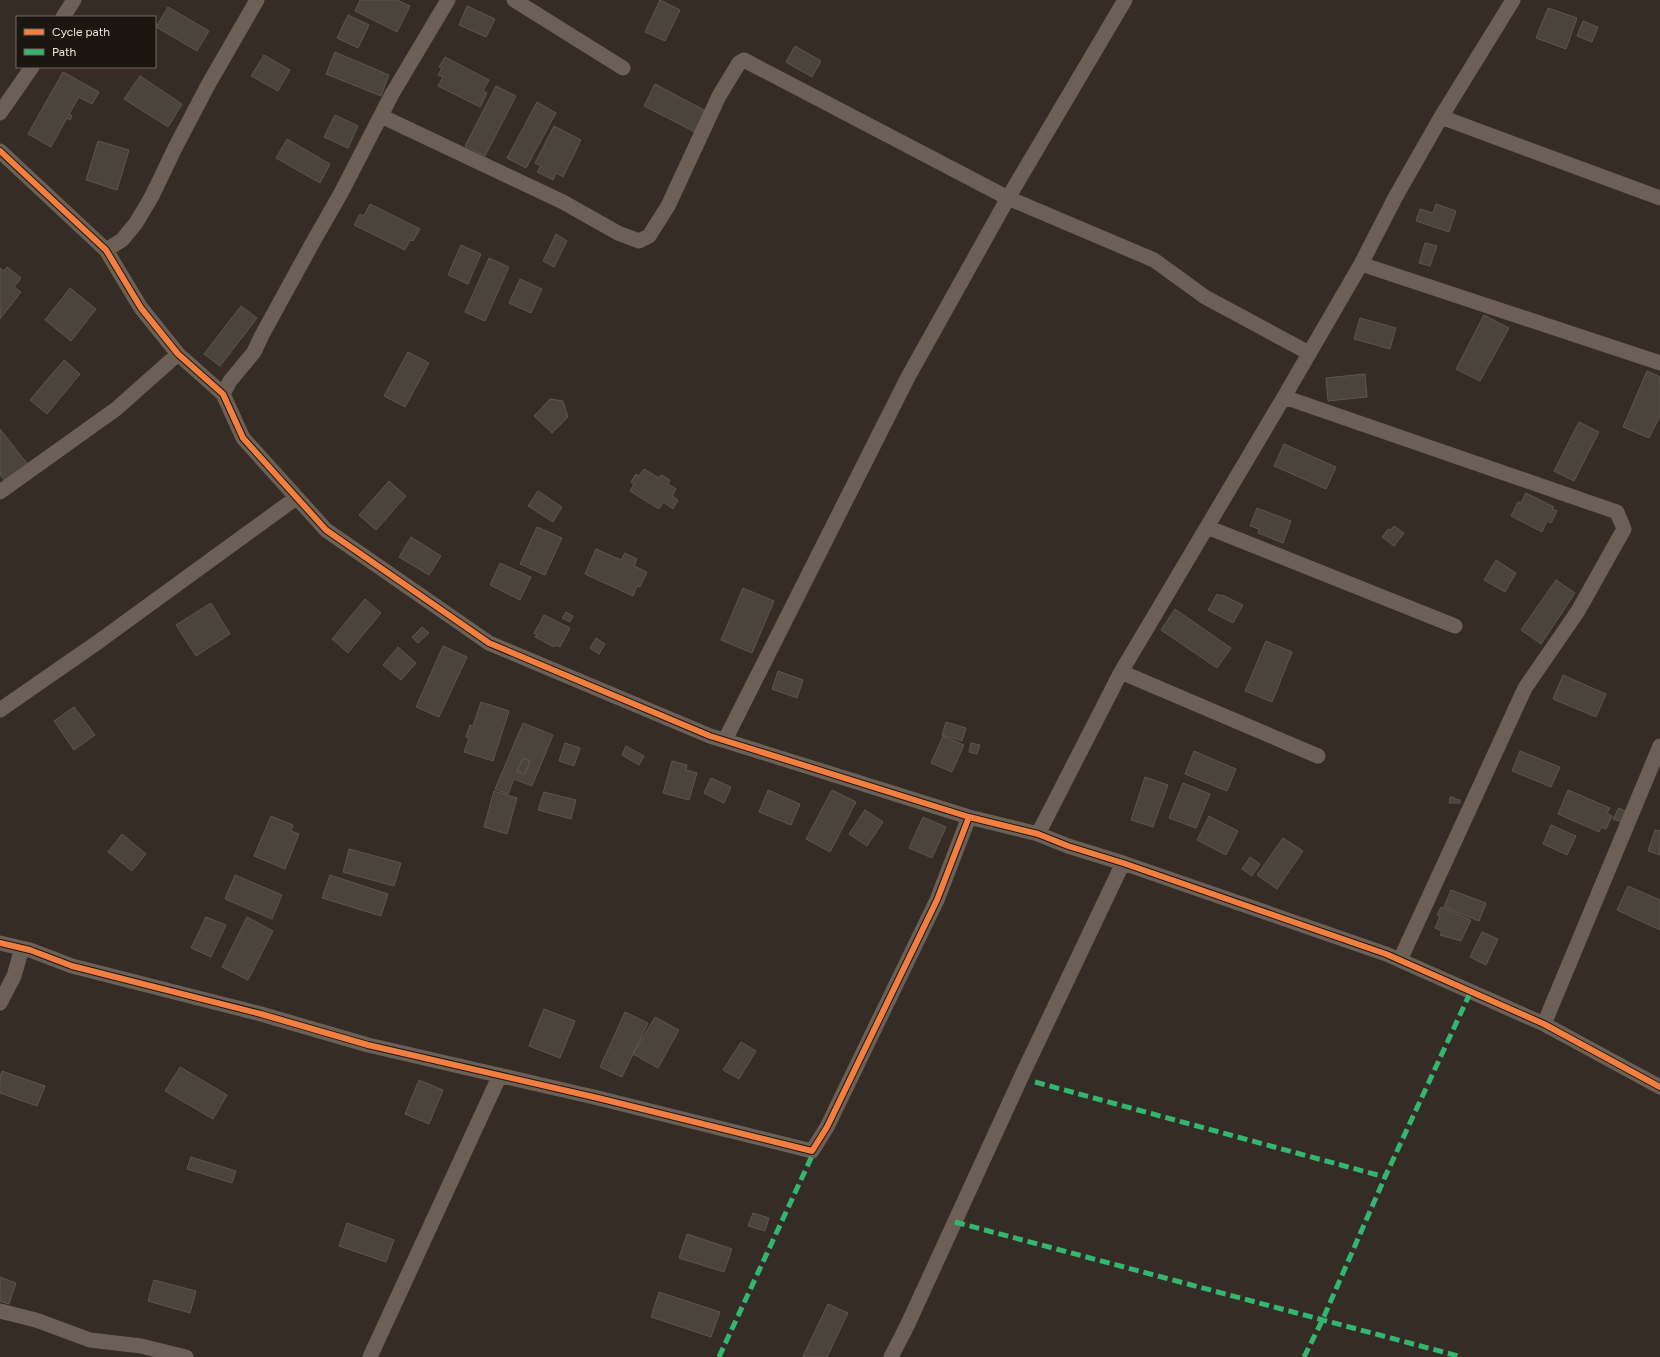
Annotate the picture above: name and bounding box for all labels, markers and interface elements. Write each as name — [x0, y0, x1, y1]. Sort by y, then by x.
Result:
legend — [16, 16, 156, 68]
text: Cycle path — [52, 25, 110, 39]
text: Path — [52, 45, 76, 59]

